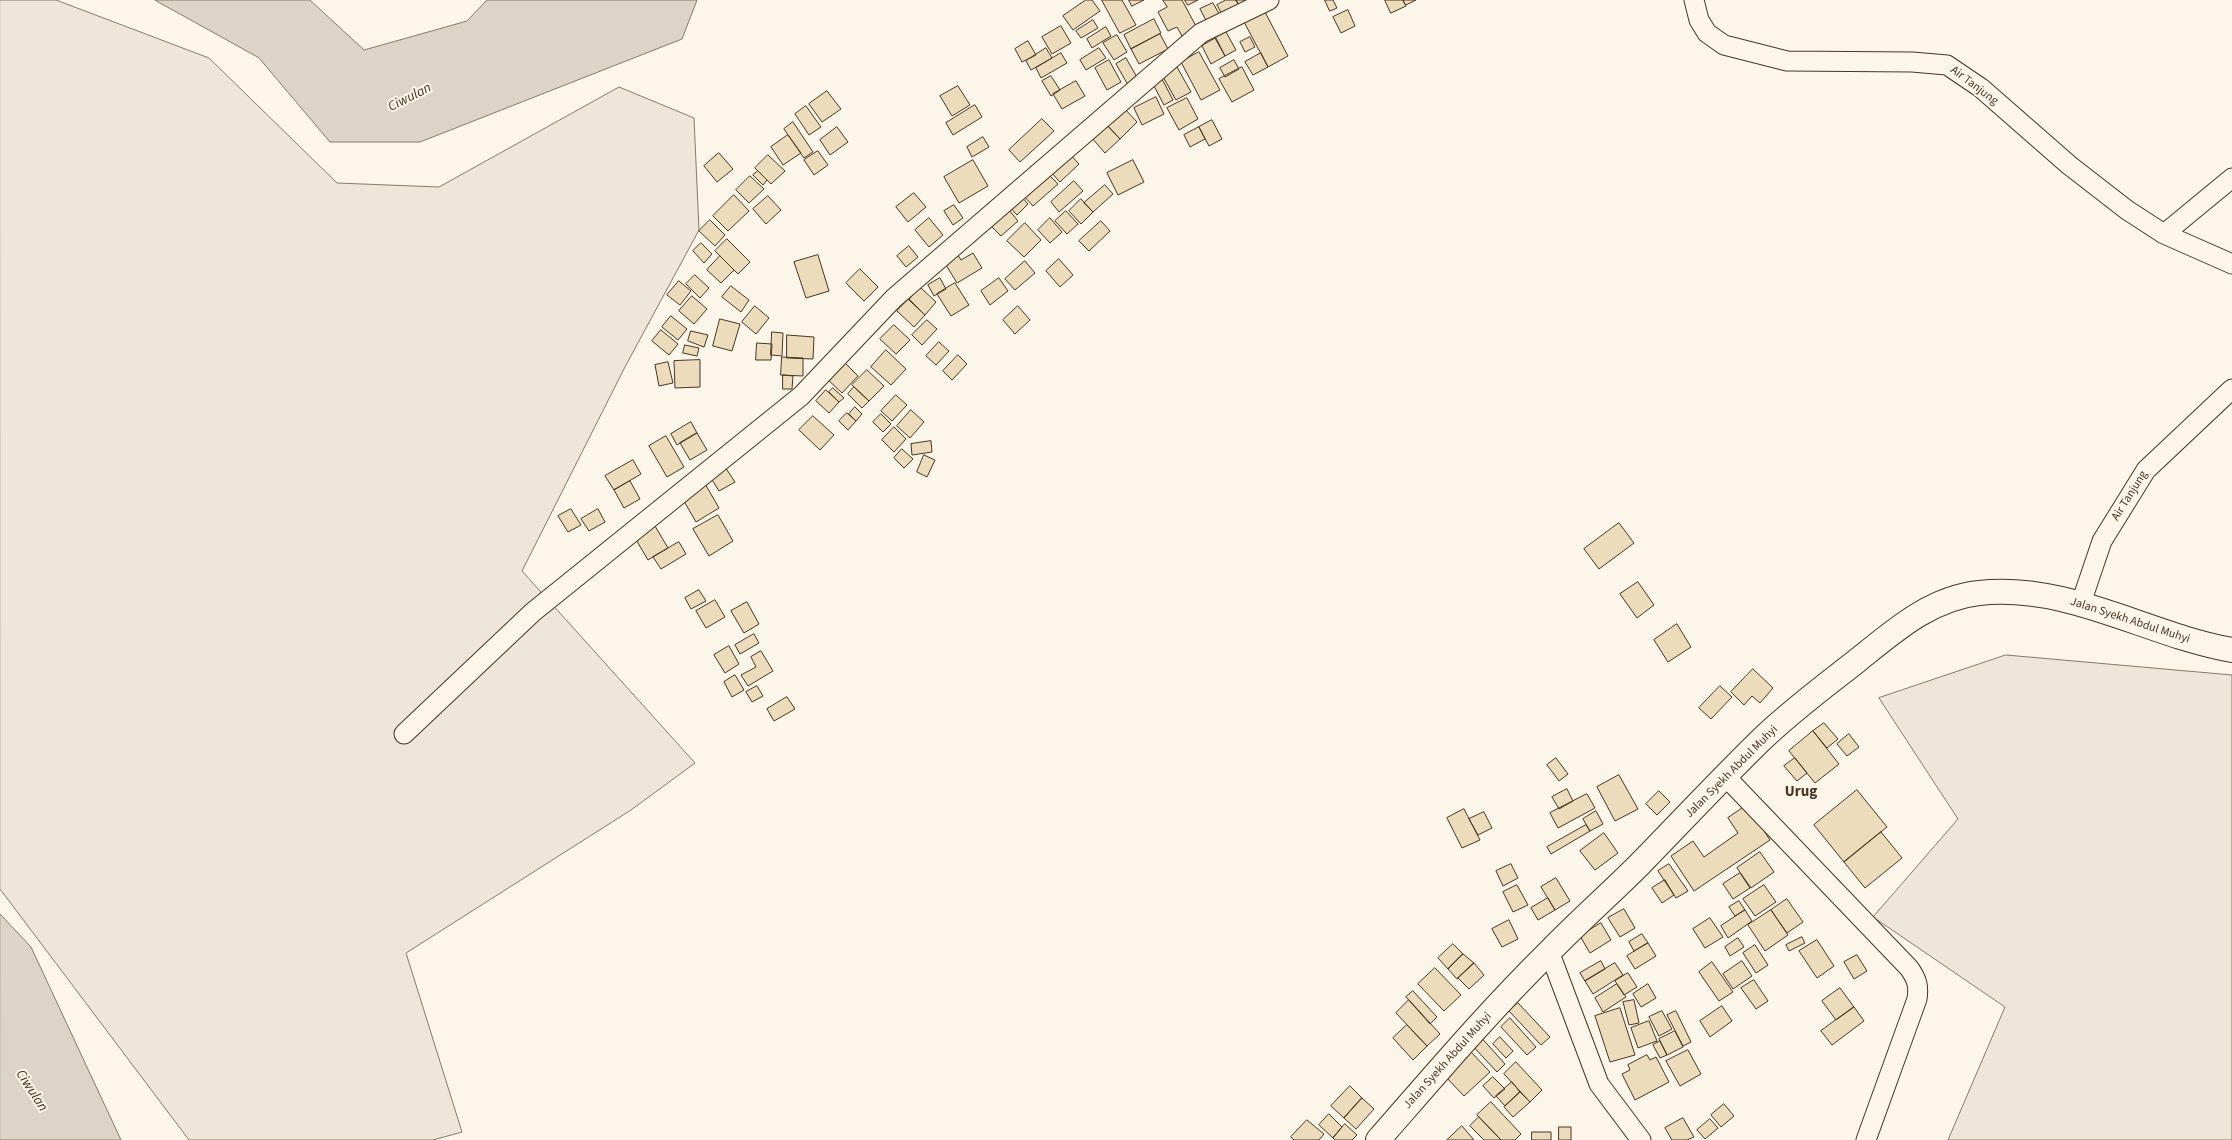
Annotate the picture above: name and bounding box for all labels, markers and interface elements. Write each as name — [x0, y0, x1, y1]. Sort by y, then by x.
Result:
street label: Air Tanjung — [1947, 63, 2001, 109]
water label: Ciwulan — [385, 80, 435, 116]
street label: Air Tanjung — [2109, 468, 2151, 524]
street label: Jalan Syekh Abdul Muhyi — [2068, 595, 2192, 647]
street label: Jalan Syekh Abdul Muhyi — [1683, 723, 1781, 821]
district label: Urug — [1785, 784, 1817, 802]
street label: Jalan Syekh Abdul Muhyi — [1401, 1010, 1495, 1112]
water label: Ciwulan — [11, 1067, 51, 1115]

